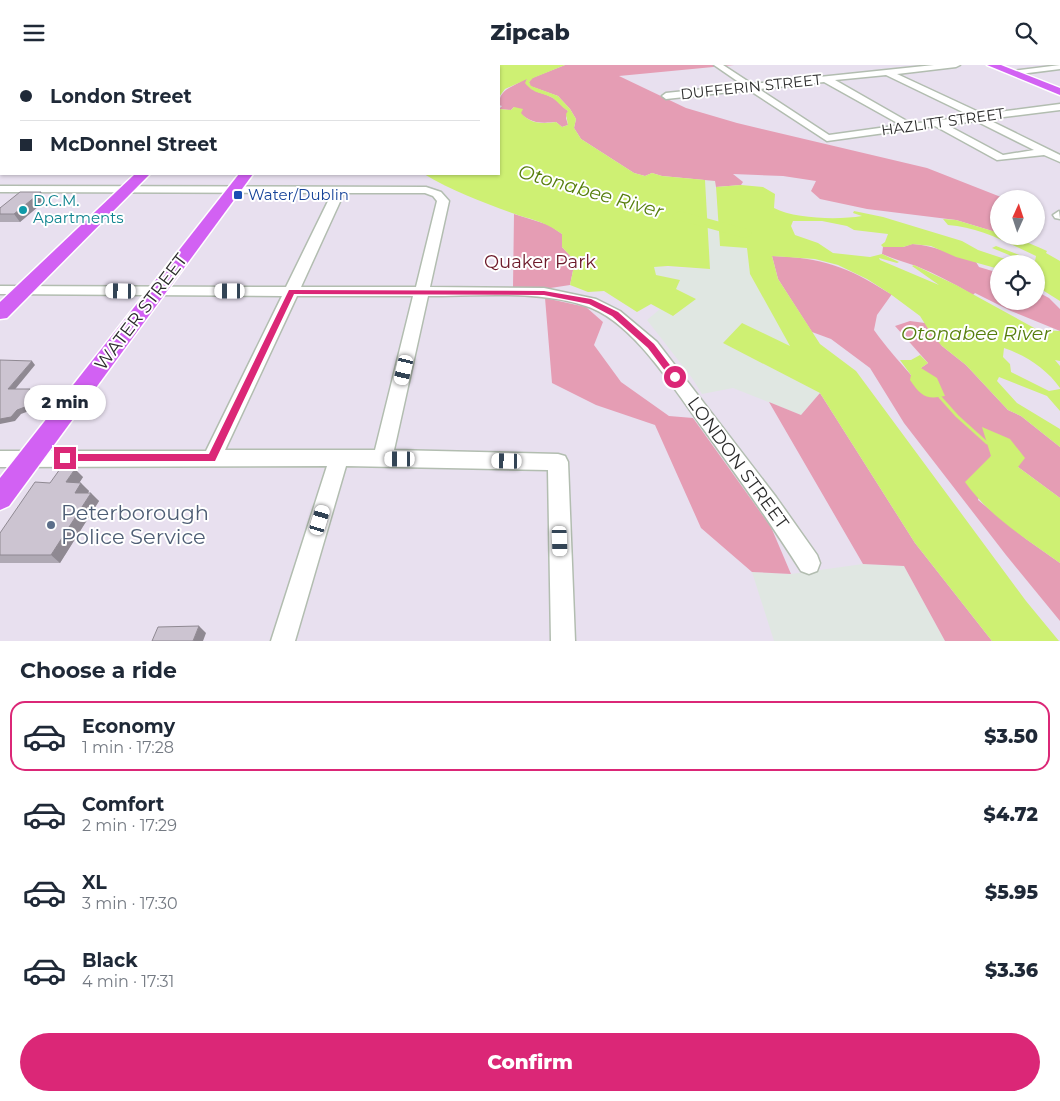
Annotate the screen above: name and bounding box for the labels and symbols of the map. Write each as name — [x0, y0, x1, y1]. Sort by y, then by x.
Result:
street label: DUFFERIN STREET — [679, 70, 823, 103]
street label: HAZLITT STREET — [880, 103, 1006, 140]
water label: Otonabee River — [516, 160, 666, 223]
place label: Water/Dublin — [248, 185, 349, 204]
marker: Water/Dublin — [232, 189, 244, 201]
north arrow — [990, 190, 1045, 245]
place label: D.C.M. Apartments — [33, 191, 124, 227]
marker: D.C.M. Apartments — [17, 204, 29, 216]
street label: WATER STREET — [90, 249, 192, 375]
park label: Quaker Park — [484, 251, 596, 273]
car — [105, 283, 136, 299]
car — [215, 284, 245, 299]
water label: Otonabee River — [901, 322, 1051, 345]
car — [393, 354, 414, 386]
route start — [664, 366, 686, 388]
callout: 2 min — [24, 385, 106, 421]
street label: LONDON STREET — [683, 393, 794, 534]
route end — [54, 447, 76, 469]
car — [385, 452, 415, 467]
car — [491, 453, 522, 469]
place label: Peterborough Police Service — [61, 500, 209, 549]
car — [308, 503, 331, 537]
marker: Peterborough Police Service — [45, 519, 57, 531]
car — [551, 526, 568, 556]

